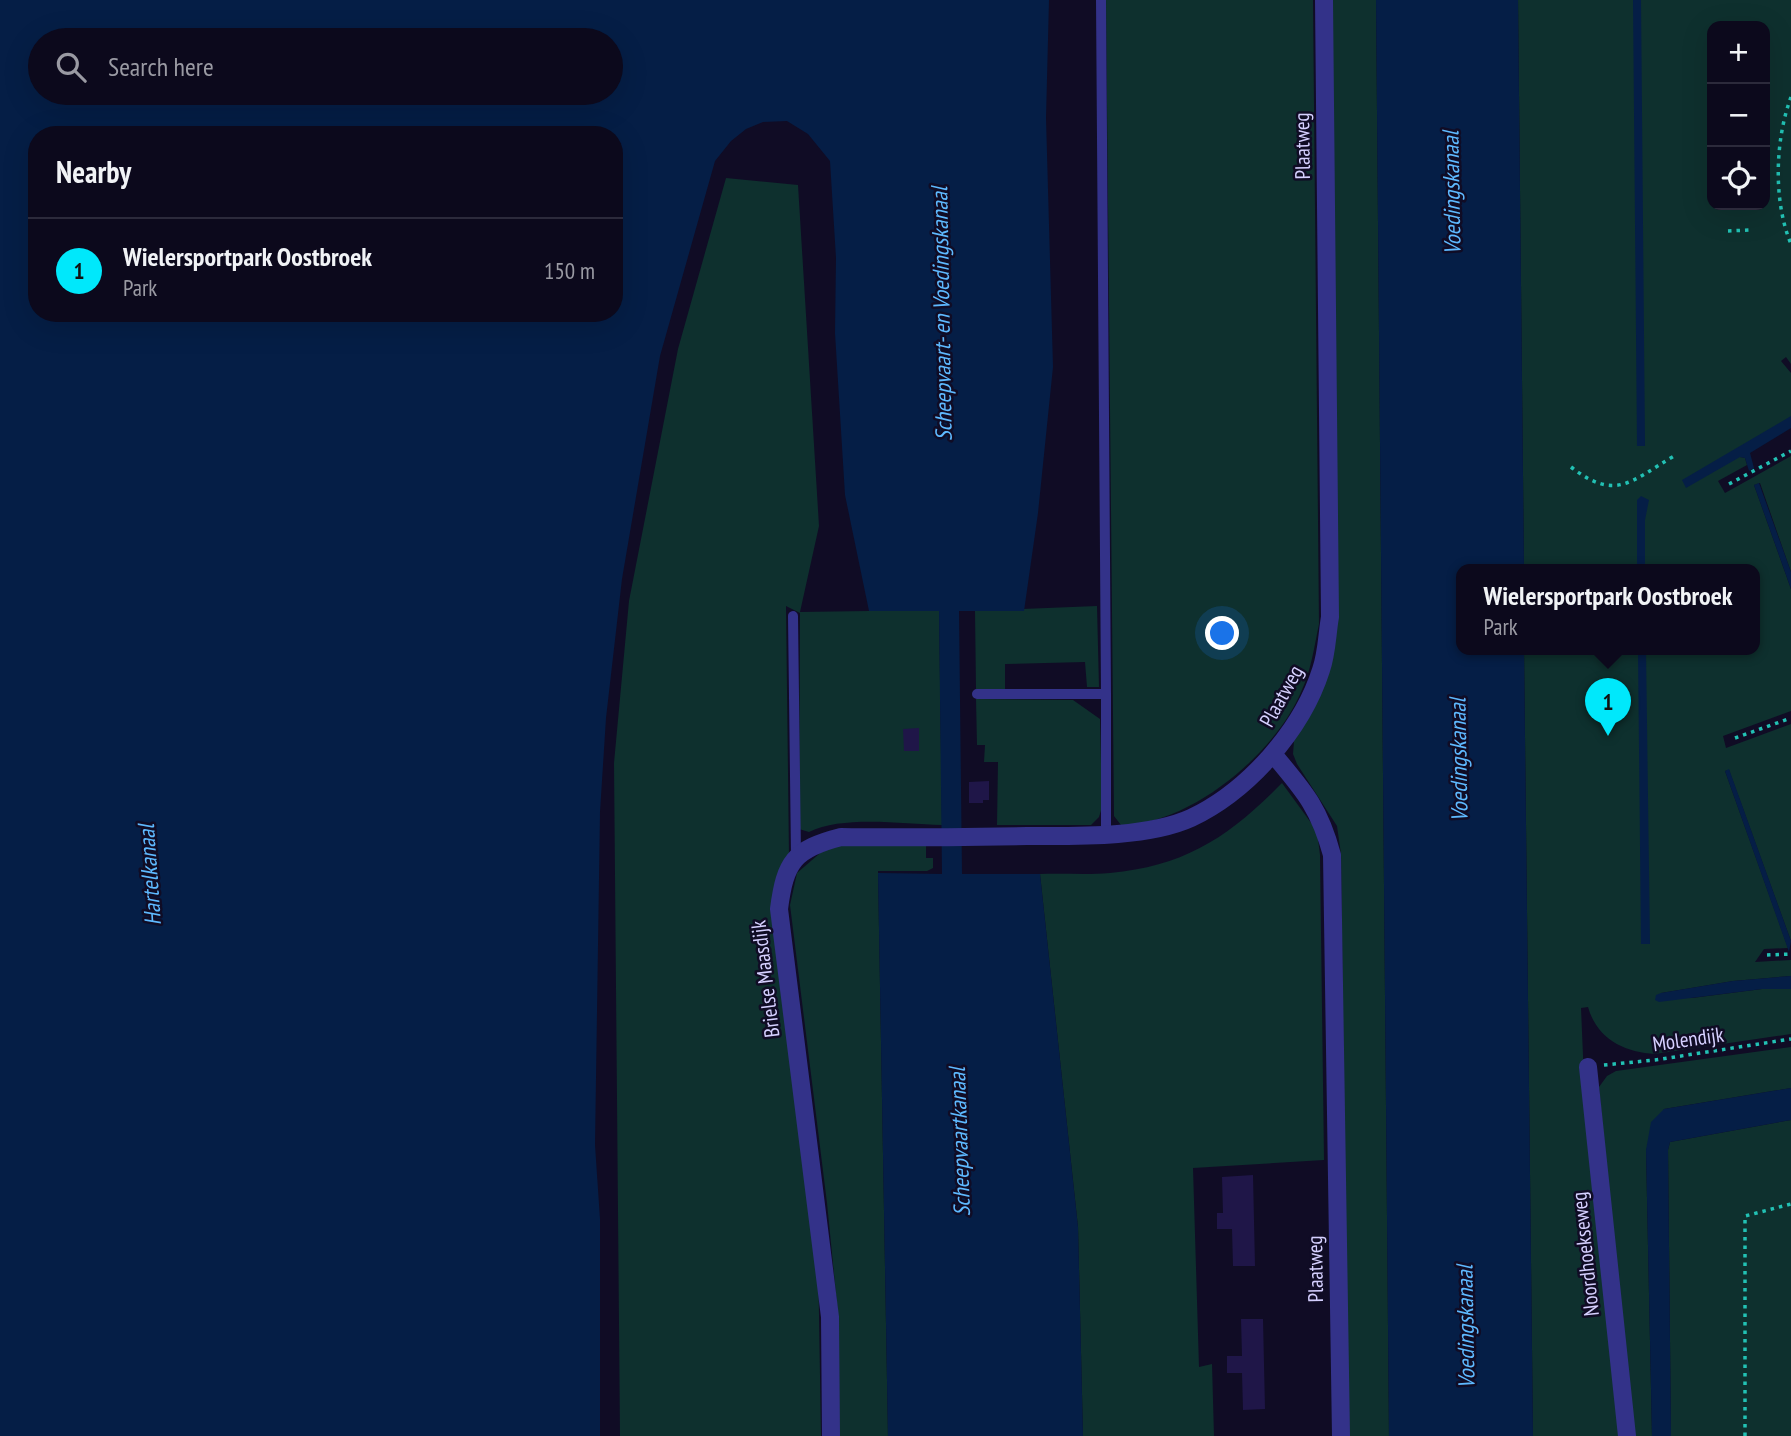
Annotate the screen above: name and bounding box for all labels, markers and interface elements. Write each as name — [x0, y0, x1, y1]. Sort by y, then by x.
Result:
map controls — [1707, 21, 1770, 210]
button: + — [1707, 21, 1770, 84]
search box — [28, 28, 623, 105]
icon: search — [52, 48, 90, 86]
text: Search here — [108, 50, 214, 83]
button: − — [1707, 84, 1770, 147]
street label: Plaatweg — [1288, 112, 1316, 180]
water label: Voedingskanaal — [1435, 128, 1467, 255]
button: locate — [1707, 147, 1770, 210]
text: Nearby — [56, 152, 131, 191]
water label: Scheepvaart- en Voedingskanaal — [924, 184, 958, 441]
text: Wielersportpark Oostbroek — [123, 240, 372, 273]
text: 1 — [74, 256, 85, 285]
text: 150 m — [544, 256, 595, 285]
text: Park — [123, 273, 157, 302]
popup — [1456, 564, 1760, 655]
text: Wielersportpark Oostbroek — [1483, 579, 1733, 612]
text: Park — [1483, 612, 1518, 641]
your location — [1205, 616, 1239, 650]
street label: Plaatweg — [1253, 660, 1309, 732]
pin: 1 — [1585, 678, 1631, 736]
water label: Voedingskanaal — [1442, 695, 1474, 822]
water label: Hartelkanaal — [131, 821, 167, 927]
street label: Brielse Maasdijk — [744, 919, 786, 1039]
street label: Molendijk — [1651, 1021, 1725, 1057]
water label: Scheepvaartkanaal — [942, 1064, 976, 1217]
street label: Noordhoekseweg — [1565, 1191, 1605, 1317]
street label: Plaatweg — [1301, 1235, 1329, 1303]
water label: Voedingskanaal — [1449, 1262, 1481, 1389]

